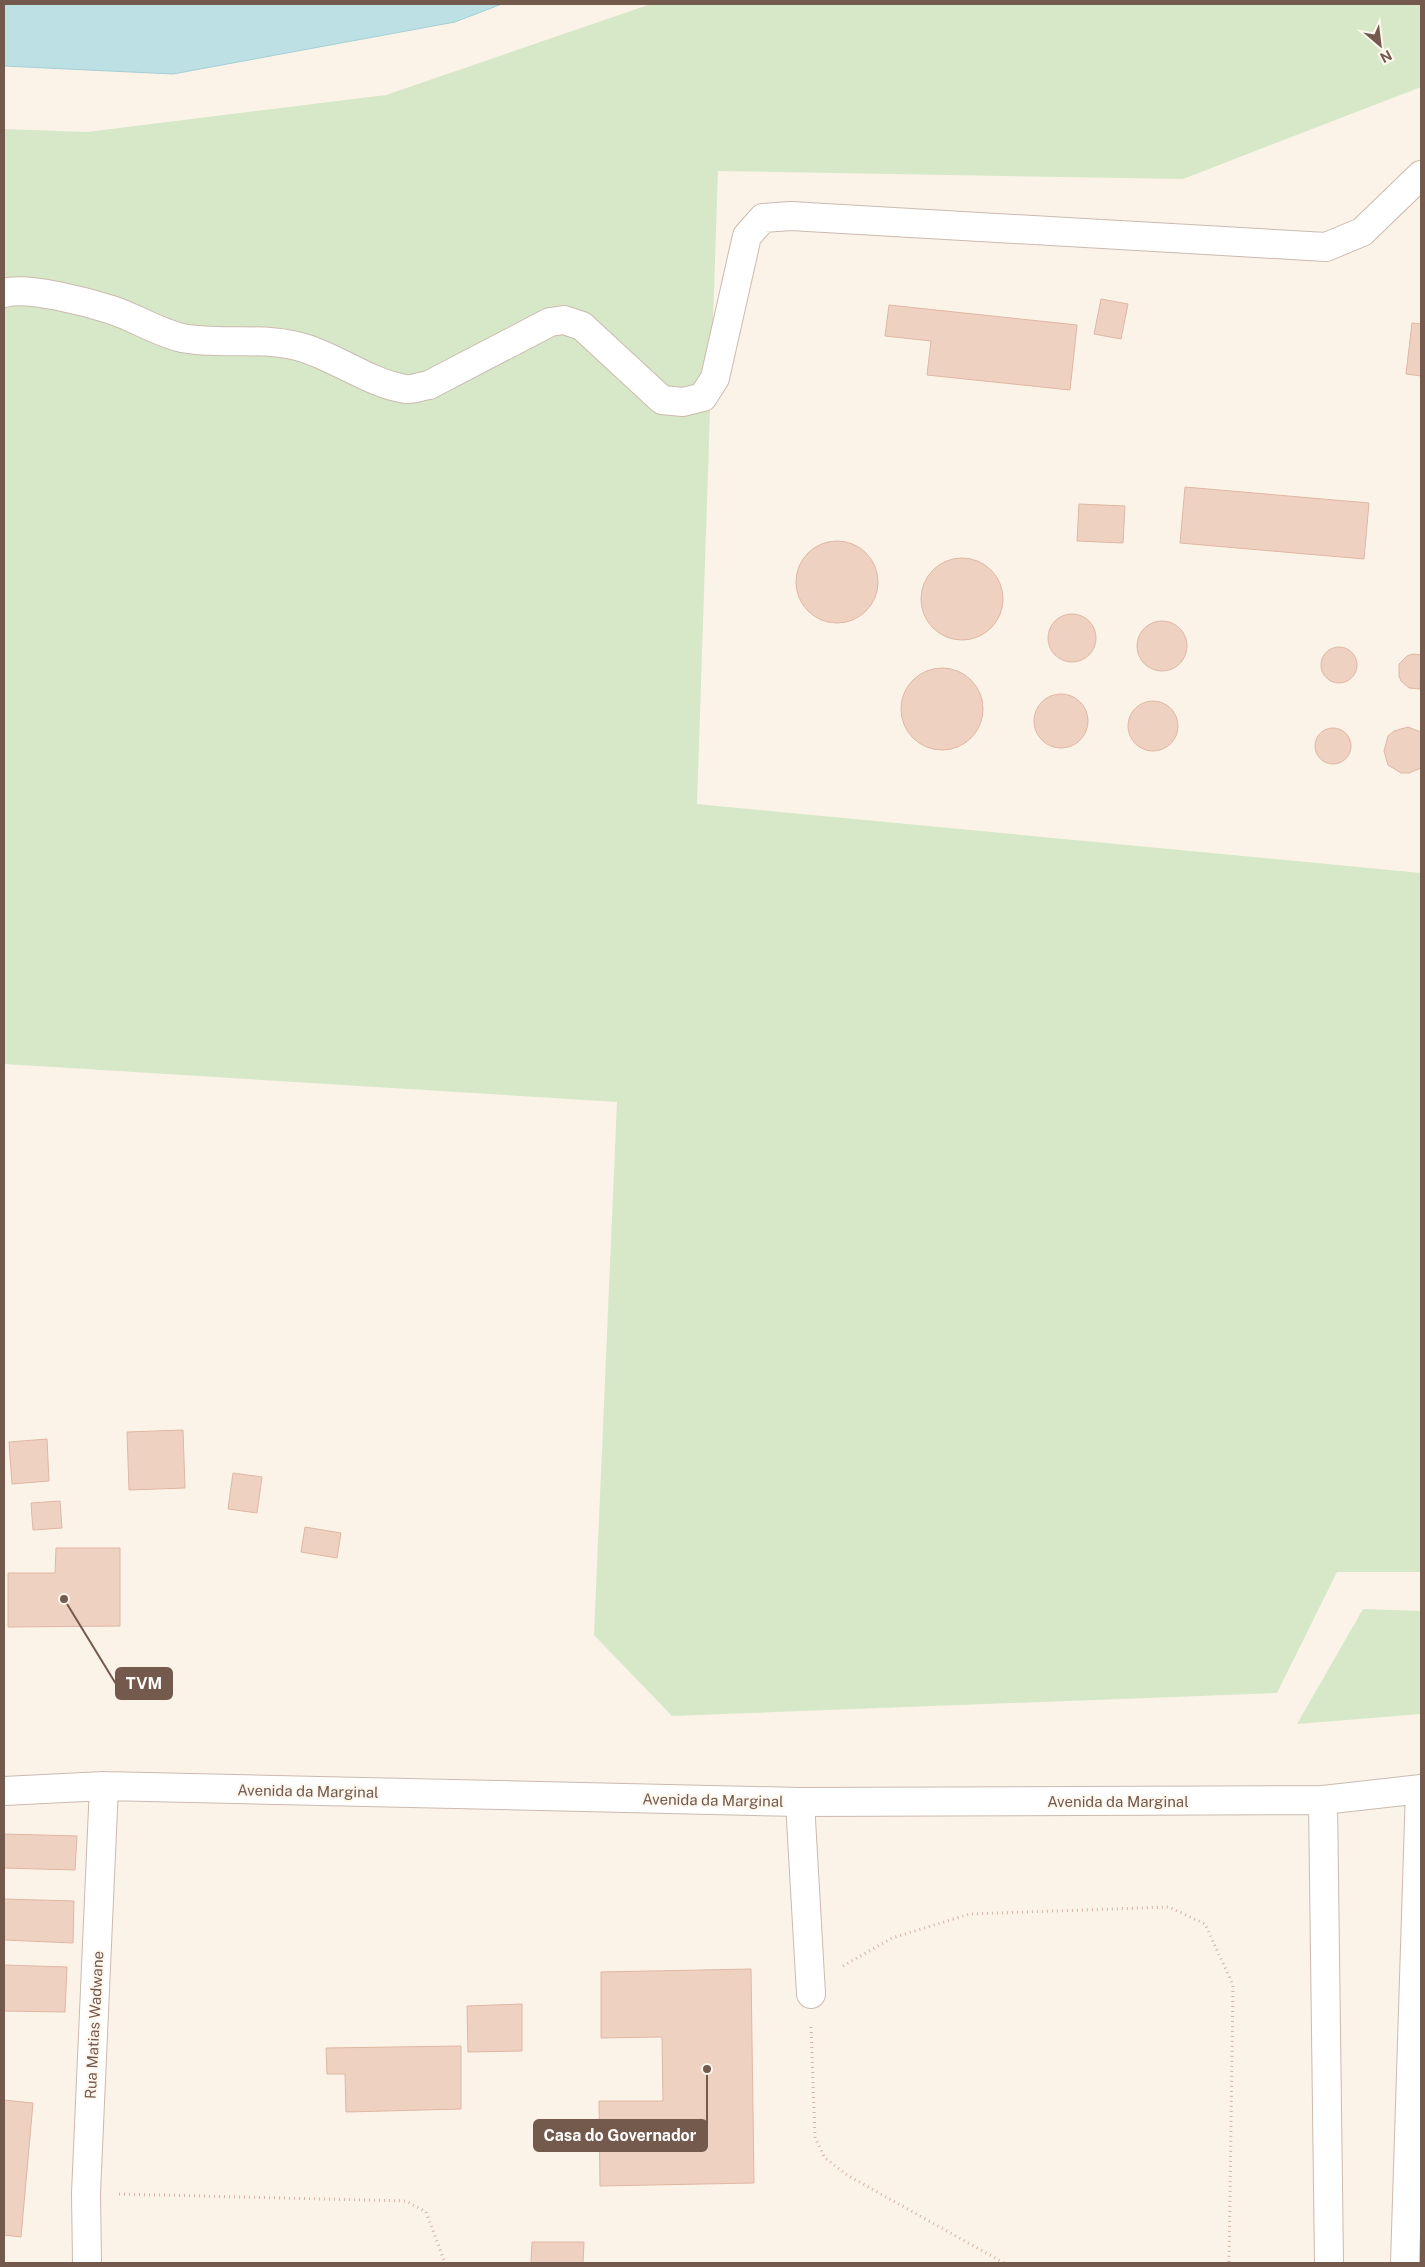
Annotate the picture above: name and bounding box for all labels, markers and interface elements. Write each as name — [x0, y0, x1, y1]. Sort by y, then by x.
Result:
north arrow — [1355, 20, 1405, 70]
text: N — [1378, 47, 1395, 66]
callout: TVM — [116, 1668, 172, 1699]
text: TVM — [126, 1674, 162, 1693]
street label: Avenida da Marginal — [237, 1781, 379, 1801]
street label: Avenida da Marginal — [642, 1790, 784, 1810]
street label: Avenida da Marginal — [1047, 1793, 1189, 1810]
street label: Rua Matias Wadwane — [82, 1950, 106, 2100]
callout: Casa do Governador — [534, 2120, 707, 2151]
text: Casa do Governador — [544, 2126, 697, 2145]

